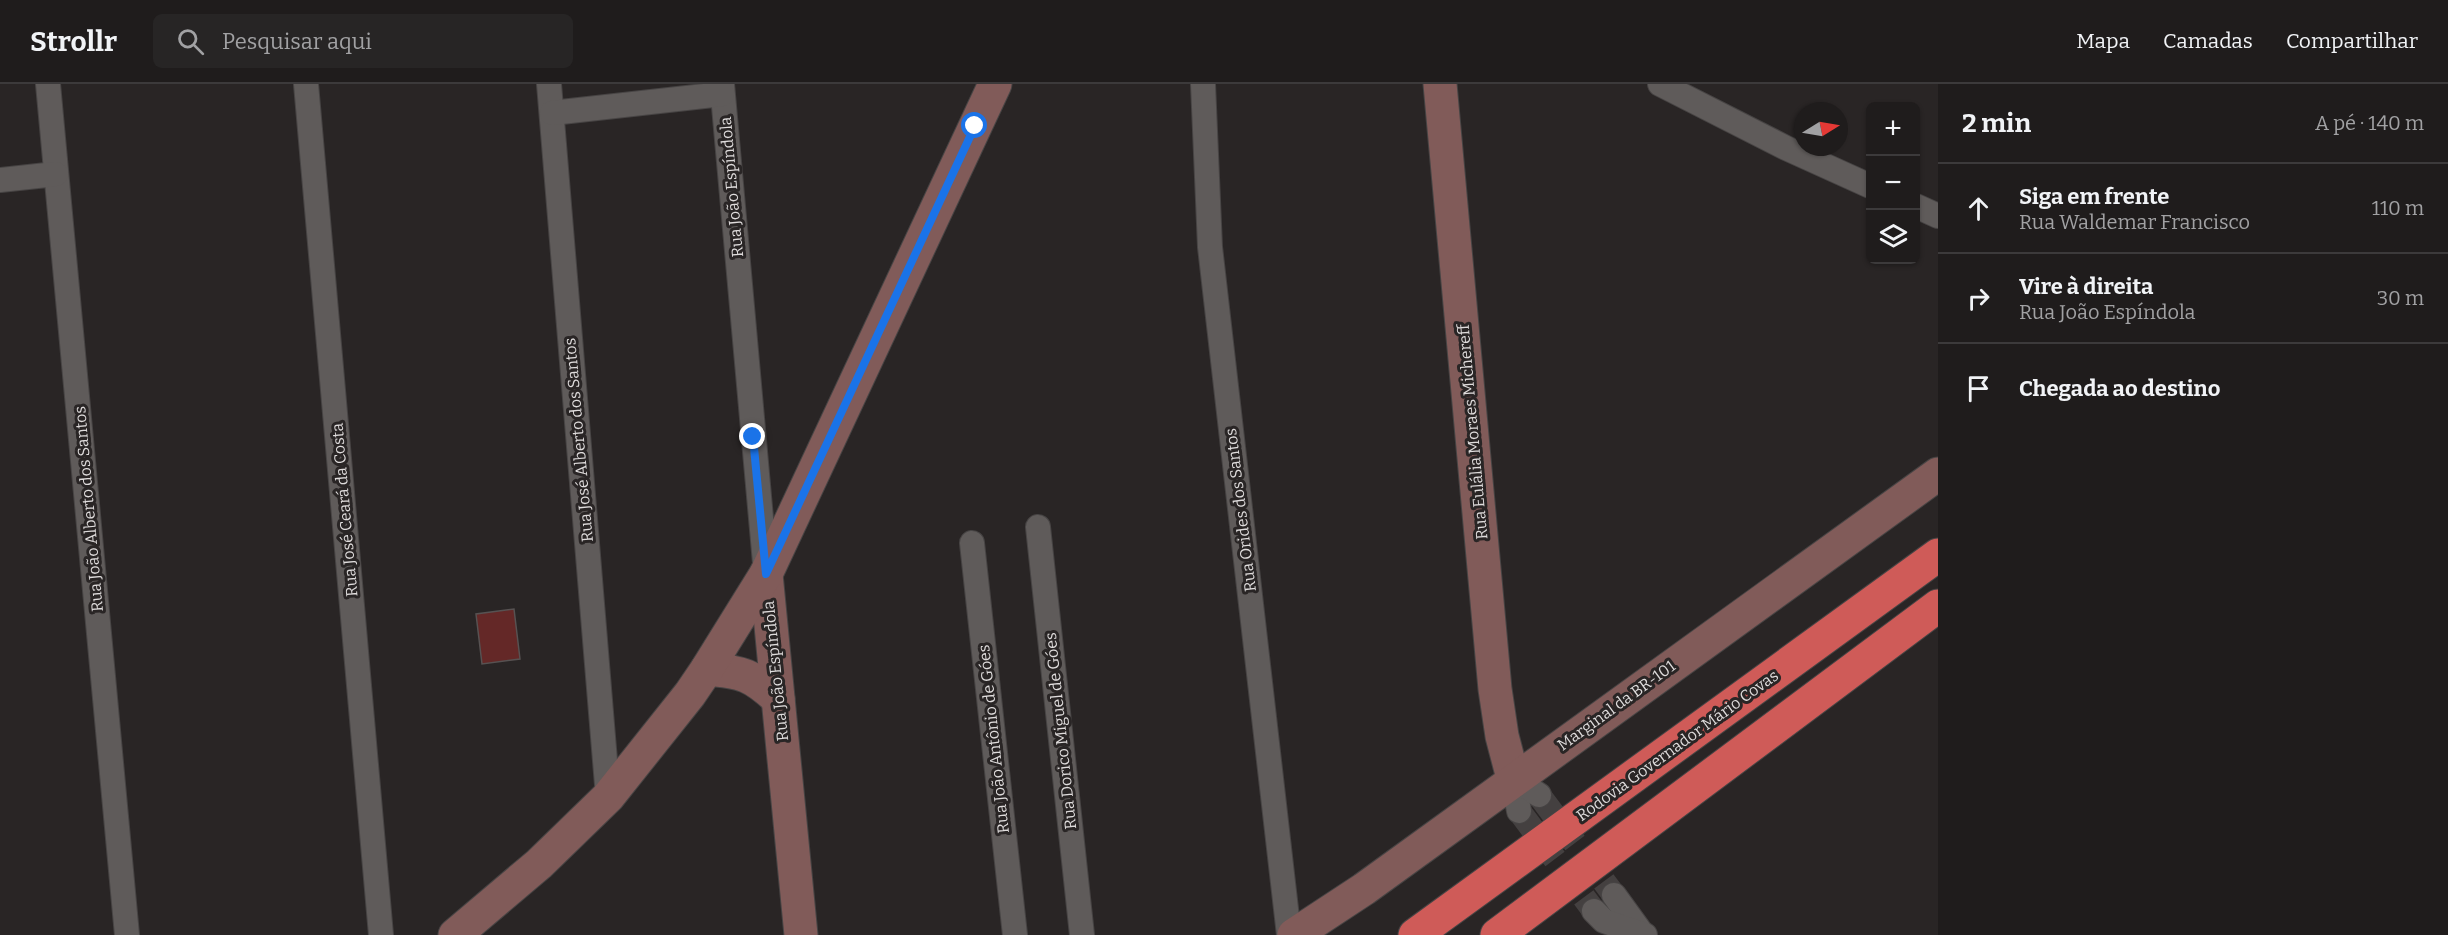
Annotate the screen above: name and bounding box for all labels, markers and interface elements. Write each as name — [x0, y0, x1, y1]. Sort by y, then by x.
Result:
search box — [153, 14, 573, 68]
text: Strollr — [30, 25, 117, 58]
icon: search — [174, 25, 207, 58]
text: Pesquisar aqui — [222, 28, 372, 55]
text: Mapa — [2076, 28, 2130, 54]
text: Camadas — [2163, 28, 2253, 54]
text: Compartilhar — [2286, 28, 2418, 54]
north arrow — [1794, 102, 1848, 156]
map controls — [1866, 102, 1920, 264]
button: + — [1866, 102, 1920, 156]
text: 2 min — [1962, 108, 2031, 139]
text: A pé · 140 m — [2315, 111, 2424, 135]
route start — [961, 112, 987, 138]
street label: Rua João Espíndola — [716, 116, 747, 258]
button: − — [1866, 156, 1920, 210]
text: Siga em frente — [2019, 183, 2169, 210]
icon: ahead — [1962, 192, 1995, 225]
text: 110 m — [2372, 196, 2424, 220]
button: layers — [1866, 210, 1920, 264]
text: Rua Waldemar Francisco — [2019, 210, 2250, 234]
text: Vire à direita — [2019, 273, 2153, 300]
icon: right — [1962, 282, 1995, 315]
text: 30 m — [2377, 286, 2424, 310]
text: Rua João Espíndola — [2019, 300, 2195, 324]
street label: Rua Eulália Moraes Michereff — [1454, 322, 1491, 540]
street label: Rua José Alberto dos Santos — [560, 337, 597, 543]
icon: arrive — [1962, 372, 1995, 405]
text: Chegada ao destino — [2019, 375, 2220, 402]
street label: Rua João Alberto dos Santos — [70, 405, 107, 613]
street label: Rua José Ceará da Costa — [327, 422, 362, 598]
route end — [739, 423, 765, 449]
street label: Rua Orides dos Santos — [1221, 427, 1260, 593]
street label: Rua João Espíndola — [759, 600, 792, 742]
street label: Rua Dorico Miguel de Góes — [1041, 632, 1080, 830]
street label: Rua João Antônio de Góes — [974, 644, 1013, 834]
street label: Marginal da BR-101 — [1554, 656, 1679, 755]
street label: Rodovia Governador Mário Covas — [1573, 666, 1782, 825]

